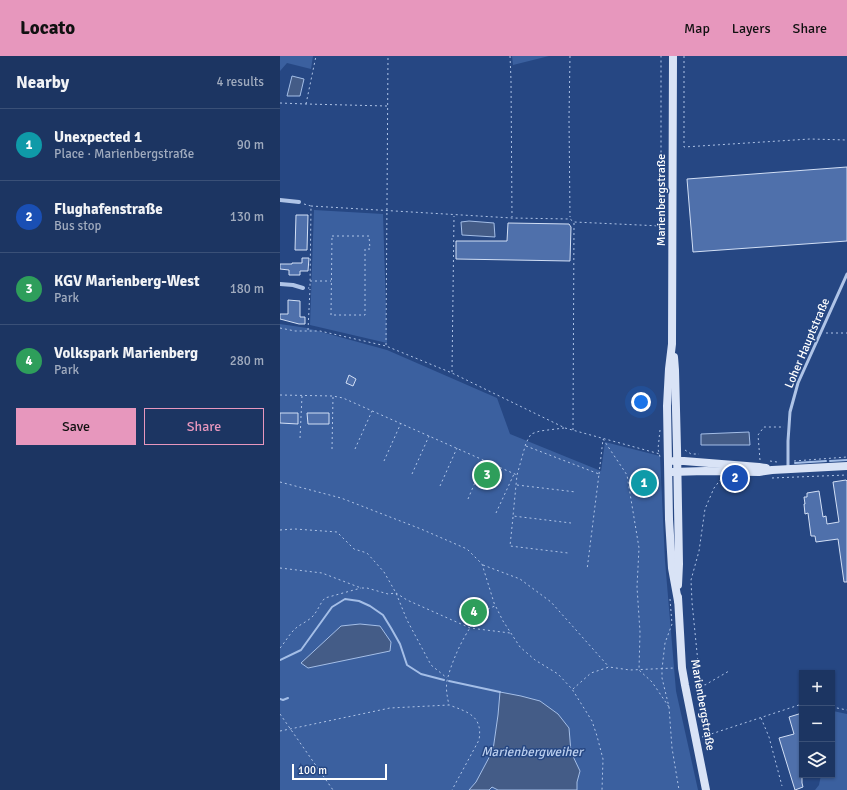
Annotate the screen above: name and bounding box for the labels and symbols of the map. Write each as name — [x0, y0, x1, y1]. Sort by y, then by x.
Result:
street label: Marienbergstraße — [654, 154, 669, 246]
street label: Loher Hauptstraße — [782, 296, 833, 391]
your location — [631, 392, 651, 412]
pin: 3 — [474, 460, 500, 490]
pin: 2 — [722, 463, 748, 493]
pin: 1 — [631, 468, 657, 498]
pin: 4 — [461, 597, 487, 627]
street label: Marienbergstraße — [687, 658, 718, 752]
water label: Marienbergweiher — [481, 744, 585, 760]
scale bar — [292, 762, 387, 781]

